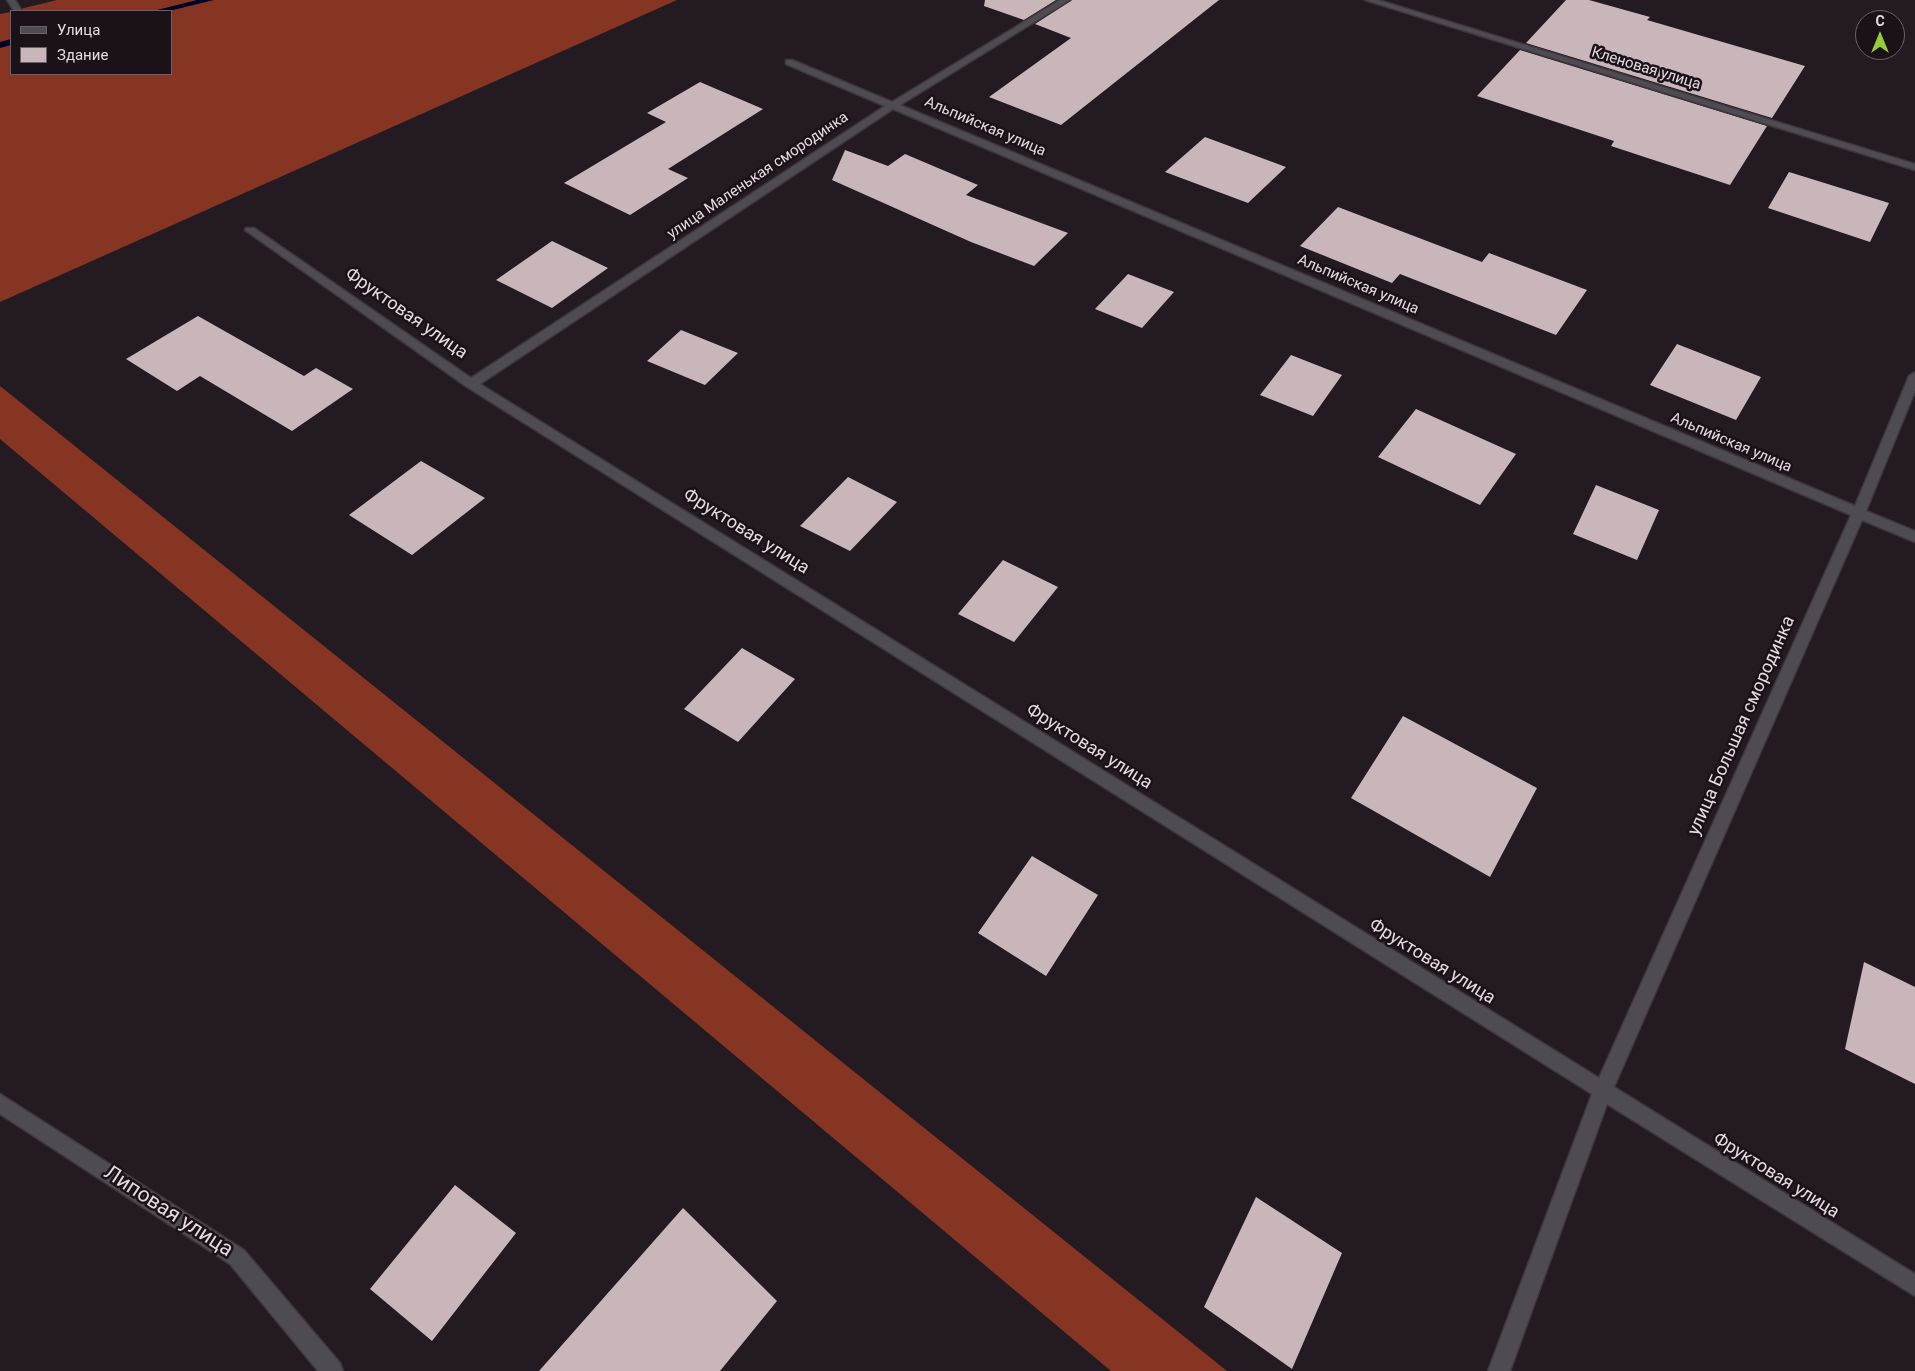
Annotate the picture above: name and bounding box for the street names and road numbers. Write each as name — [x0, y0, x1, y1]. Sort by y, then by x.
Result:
street label: Кленовая улица — [1589, 44, 1703, 94]
street label: Альпийская улица — [922, 93, 1048, 161]
street label: улица Маленькая смородинка — [664, 109, 852, 243]
street label: Альпийская улица — [1295, 251, 1421, 319]
street label: Фруктовая улица — [341, 264, 471, 364]
street label: Альпийская улица — [1668, 409, 1794, 477]
street label: Фруктовая улица — [679, 485, 813, 579]
street label: улица Большая смородинка — [1684, 613, 1800, 839]
street label: Фруктовая улица — [1022, 700, 1156, 794]
street label: Фруктовая улица — [1365, 915, 1499, 1009]
street label: Фруктовая улица — [1709, 1129, 1843, 1223]
street label: Липовая улица — [99, 1161, 237, 1263]

